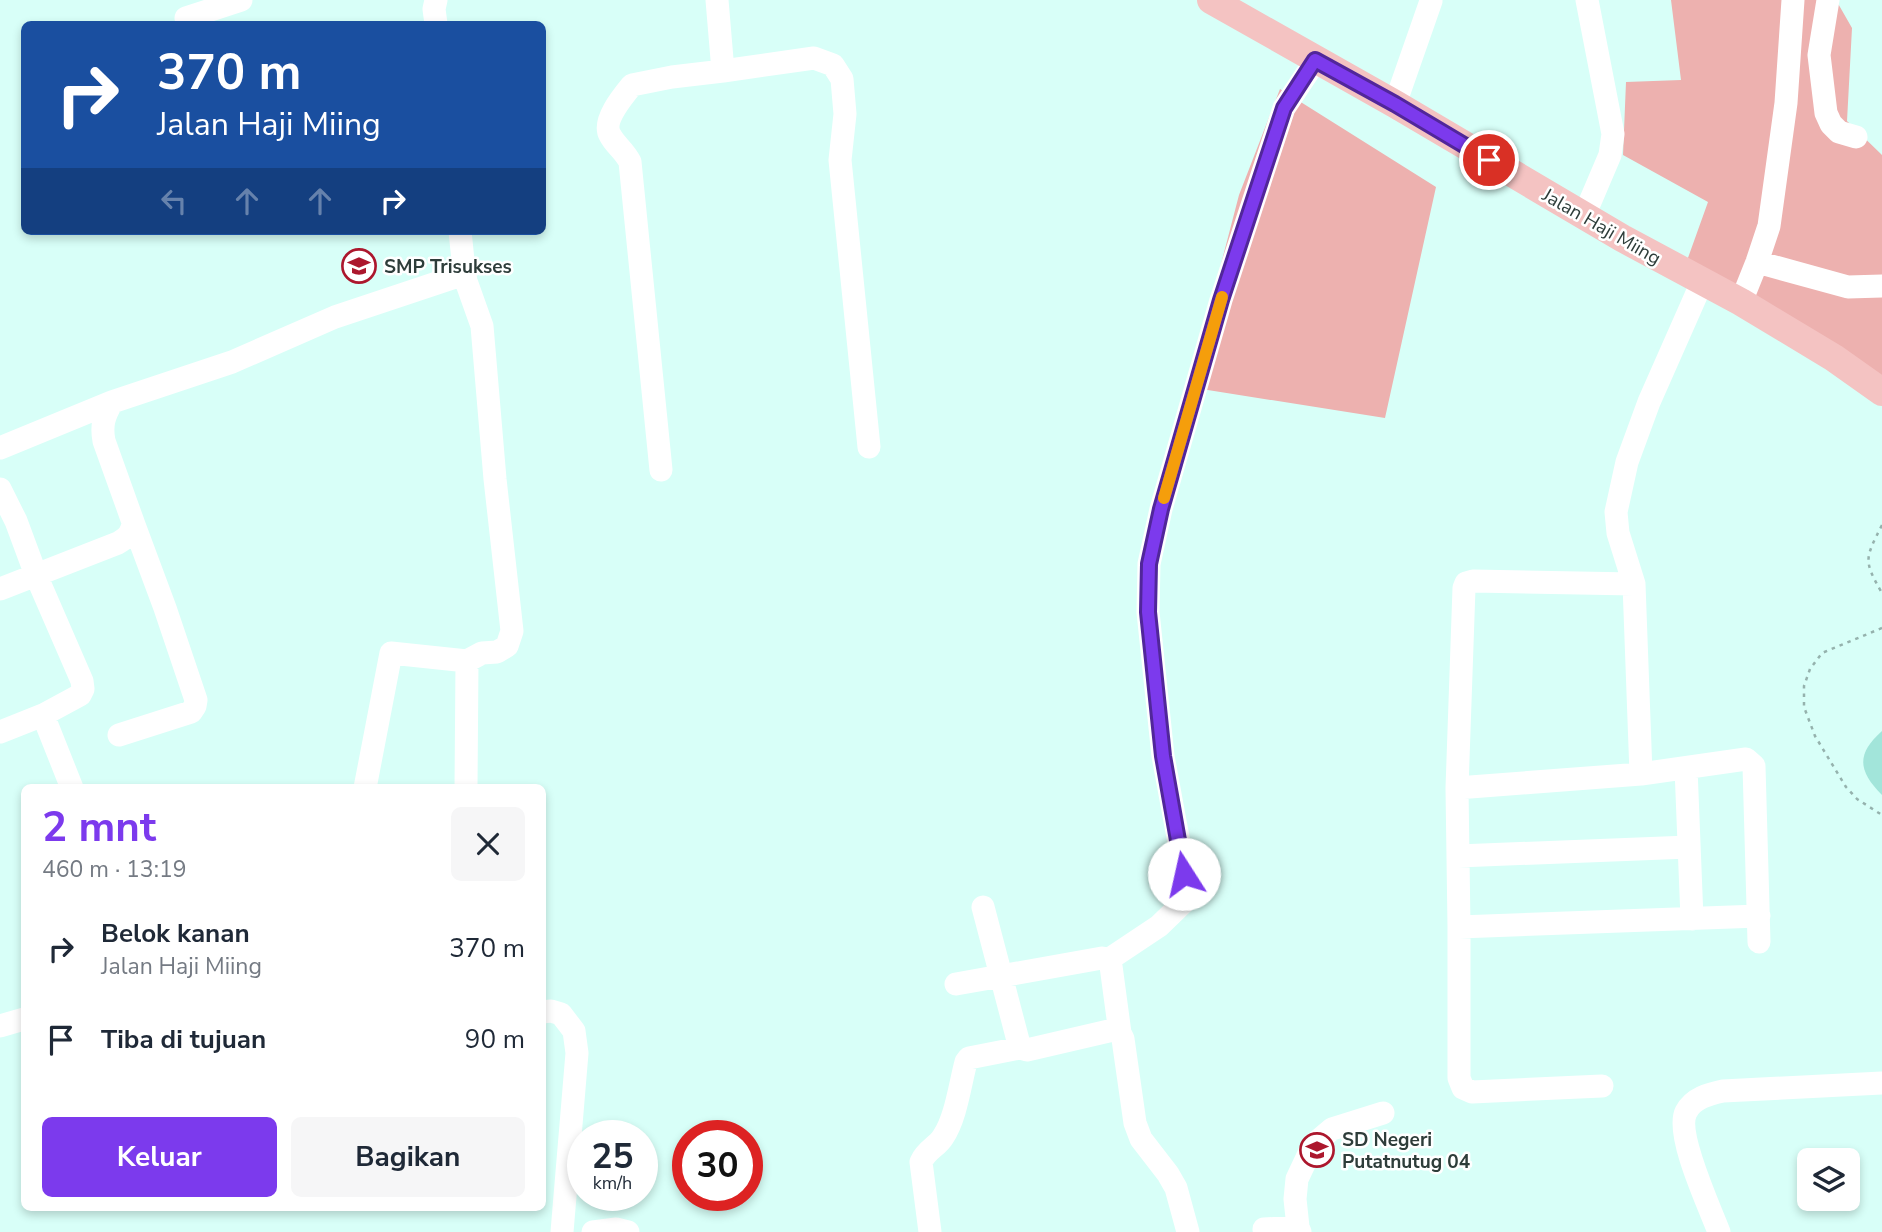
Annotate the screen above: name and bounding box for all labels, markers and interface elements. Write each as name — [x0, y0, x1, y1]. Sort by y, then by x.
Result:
text: 370 m — [157, 39, 301, 106]
icon: right — [42, 49, 133, 140]
text: Jalan Haji Miing — [157, 103, 381, 146]
pin — [1459, 130, 1519, 190]
icon: arrive — [1470, 141, 1508, 179]
icon: left — [155, 182, 193, 220]
icon: ahead — [228, 182, 266, 220]
icon: ahead — [301, 182, 339, 220]
icon: right — [374, 182, 412, 220]
street label: Jalan Haji Miing — [1537, 182, 1666, 271]
school or university icon: SMP Trisukses — [340, 247, 378, 285]
place label: SMP Trisukses — [384, 254, 512, 280]
text: 2 mnt — [42, 799, 156, 856]
button: close — [451, 807, 525, 881]
position arrow — [1147, 837, 1221, 911]
text: 460 m · 13:19 — [42, 854, 187, 885]
text: Belok kanan — [101, 916, 250, 951]
icon: right — [42, 930, 80, 968]
text: 370 m — [449, 931, 525, 966]
text: Jalan Haji Miing — [101, 951, 262, 982]
icon: arrive — [42, 1021, 80, 1059]
text: Tiba di tujuan — [101, 1022, 266, 1057]
text: 90 m — [465, 1022, 525, 1057]
button: Keluar — [42, 1117, 277, 1197]
button: Bagikan — [291, 1117, 525, 1197]
speed limit sign: 30 — [672, 1120, 763, 1211]
place label: SD Negeri Putatnutug 04 — [1342, 1127, 1470, 1175]
school or university icon: SD Negeri Putatnutug 04 — [1298, 1131, 1336, 1169]
text: 25 — [591, 1133, 634, 1180]
map controls — [1797, 1148, 1860, 1211]
button: layers — [1797, 1148, 1860, 1211]
text: km/h — [593, 1171, 632, 1195]

